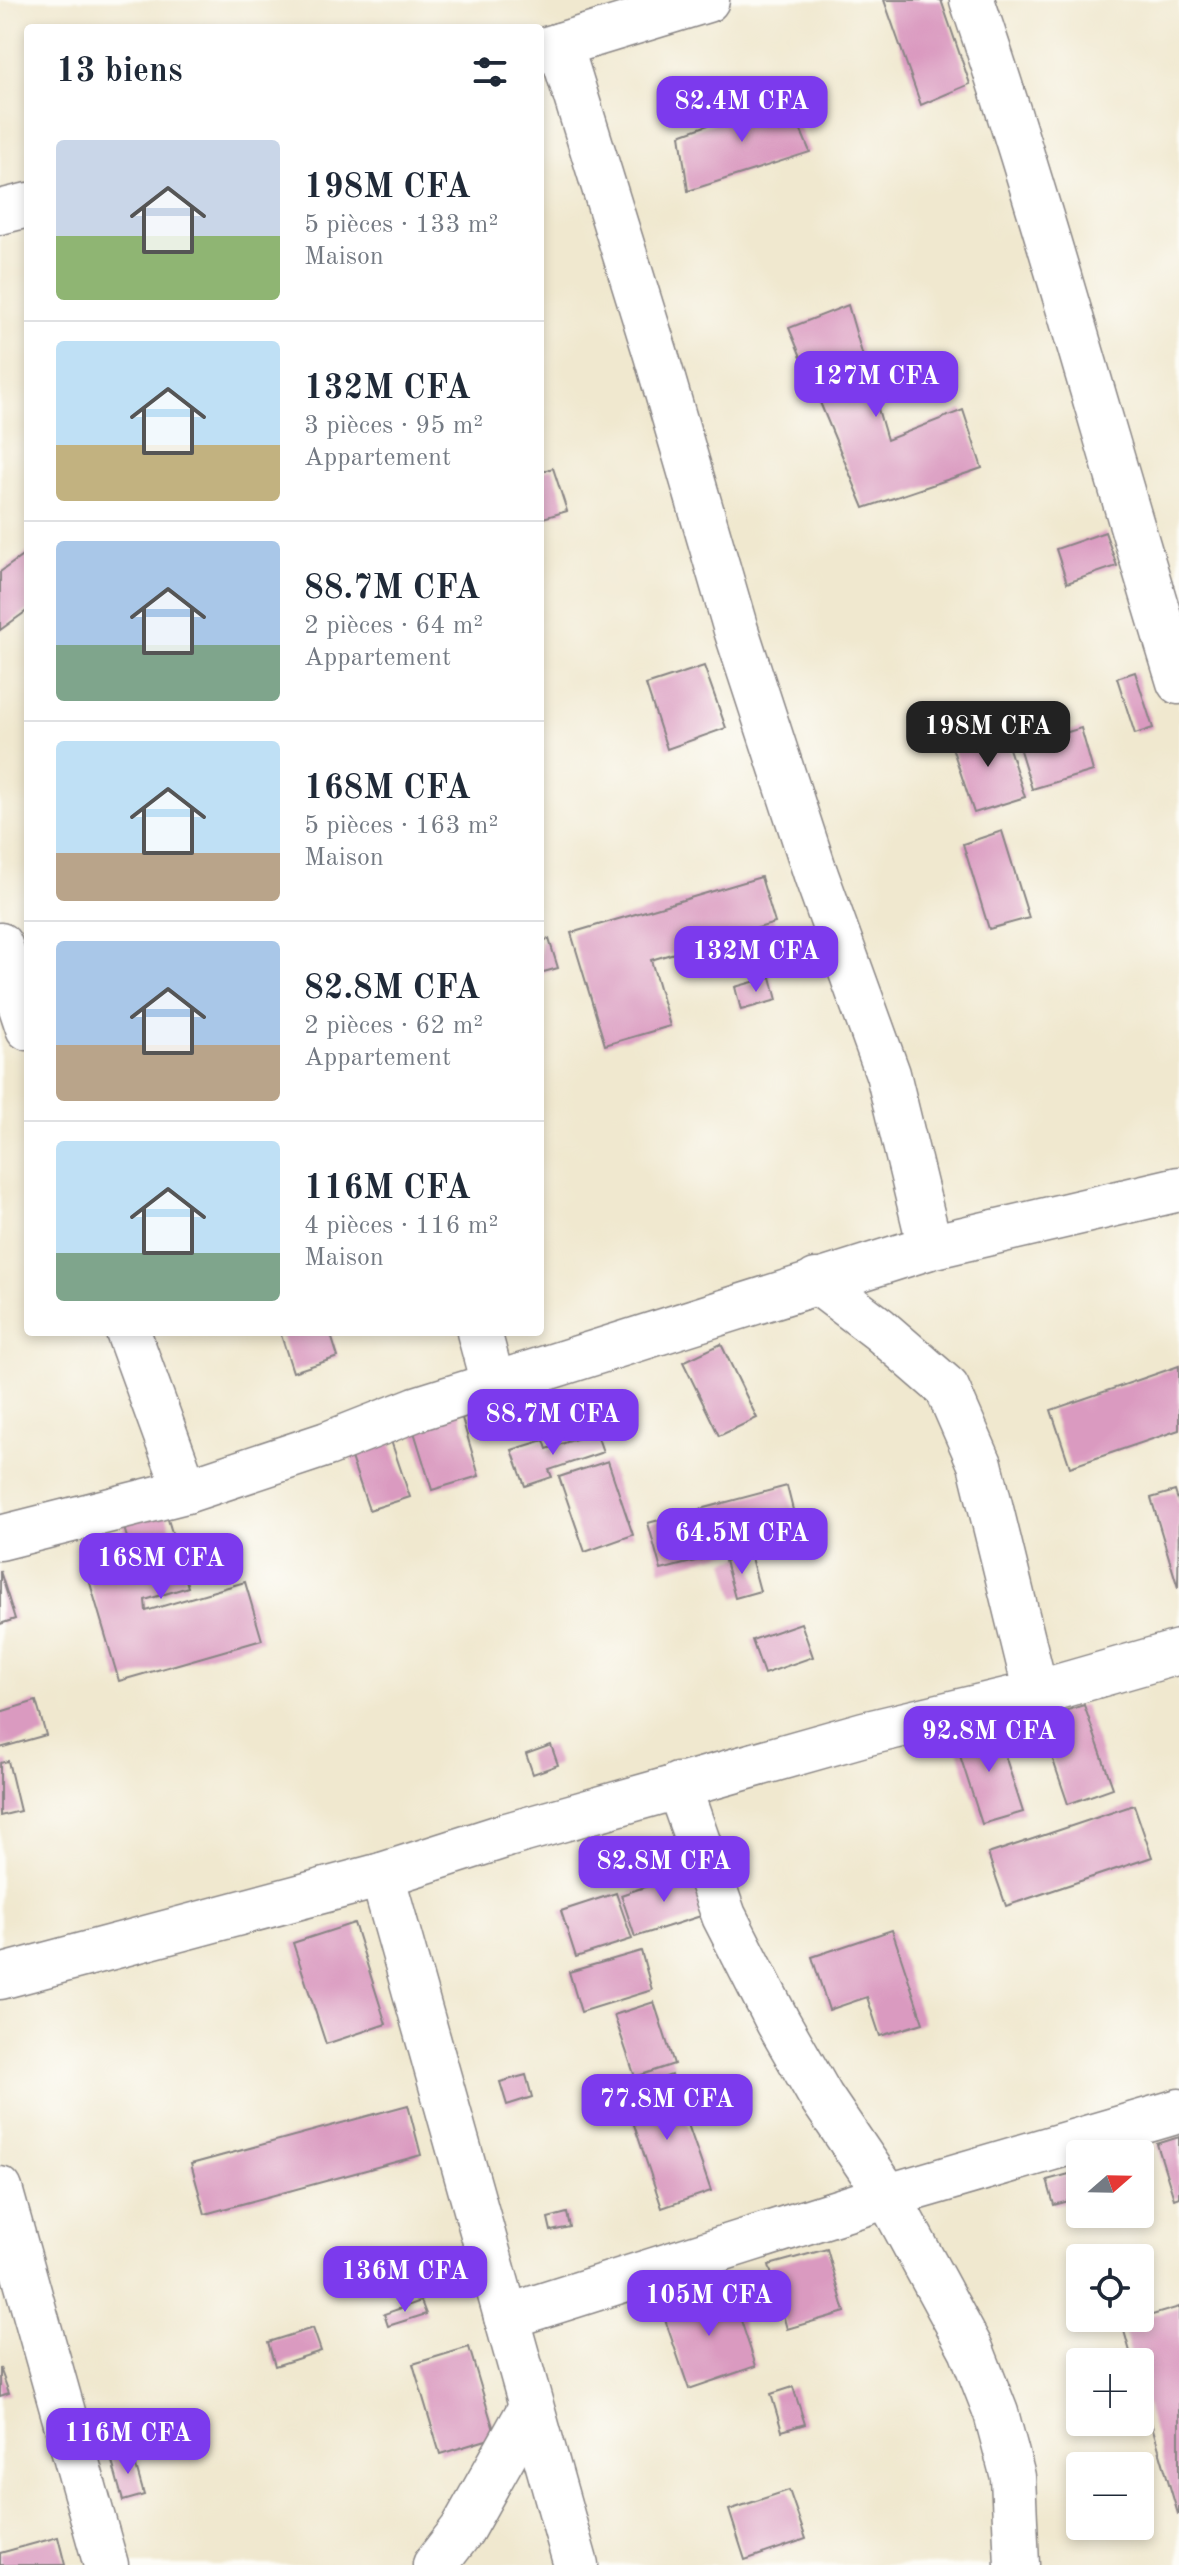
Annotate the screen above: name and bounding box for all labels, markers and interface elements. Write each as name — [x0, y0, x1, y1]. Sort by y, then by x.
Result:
icon: filters — [468, 50, 512, 94]
text: 13 biens — [56, 55, 183, 89]
pin: 82.4M CFA — [650, 76, 834, 144]
text: 82.4M CFA — [675, 89, 809, 115]
text: 198M CFA — [304, 171, 471, 205]
icon: home — [120, 172, 216, 268]
text: 5 pièces · 133 m² — [304, 212, 498, 238]
text: Maison — [304, 244, 384, 270]
pin: 127M CFA — [793, 351, 959, 419]
text: 127M CFA — [812, 364, 940, 390]
text: 132M CFA — [304, 372, 471, 406]
icon: home — [120, 373, 216, 469]
text: 3 pièces · 95 m² — [304, 413, 483, 439]
text: Appartement — [304, 445, 451, 471]
text: 88.7M CFA — [304, 572, 480, 606]
icon: home — [120, 573, 216, 669]
text: 2 pièces · 64 m² — [304, 613, 483, 639]
text: Appartement — [304, 645, 451, 671]
pin: 198M CFA — [905, 701, 1071, 769]
text: 198M CFA — [924, 714, 1052, 740]
text: 168M CFA — [304, 772, 471, 806]
icon: home — [120, 773, 216, 869]
text: 5 pièces · 163 m² — [304, 813, 498, 839]
text: Maison — [304, 845, 384, 871]
pin: 132M CFA — [673, 926, 839, 994]
text: 132M CFA — [692, 939, 820, 965]
text: 82.8M CFA — [304, 972, 480, 1006]
icon: home — [120, 973, 216, 1069]
text: 2 pièces · 62 m² — [304, 1013, 483, 1039]
text: Appartement — [304, 1045, 451, 1071]
text: 116M CFA — [304, 1172, 471, 1206]
icon: home — [120, 1173, 216, 1269]
text: 4 pièces · 116 m² — [304, 1213, 498, 1239]
text: Maison — [304, 1245, 384, 1271]
pin: 88.7M CFA — [461, 1389, 645, 1457]
text: 88.7M CFA — [486, 1402, 620, 1428]
pin: 64.5M CFA — [650, 1508, 834, 1576]
text: 64.5M CFA — [675, 1521, 809, 1547]
pin: 168M CFA — [78, 1533, 244, 1601]
text: 168M CFA — [97, 1546, 225, 1572]
pin: 92.8M CFA — [897, 1706, 1081, 1774]
text: 92.8M CFA — [922, 1719, 1056, 1745]
pin: 82.8M CFA — [572, 1836, 756, 1904]
text: 82.8M CFA — [597, 1849, 731, 1875]
pin: 77.8M CFA — [575, 2074, 759, 2142]
text: 77.8M CFA — [600, 2087, 734, 2113]
north arrow — [1066, 2140, 1154, 2228]
map controls — [1066, 2140, 1154, 2540]
button: locate — [1066, 2244, 1154, 2332]
pin: 136M CFA — [322, 2246, 488, 2314]
text: 136M CFA — [341, 2259, 469, 2285]
pin: 105M CFA — [626, 2270, 792, 2338]
text: 105M CFA — [645, 2283, 773, 2309]
button: + — [1066, 2348, 1154, 2436]
pin: 116M CFA — [45, 2408, 211, 2476]
text: 116M CFA — [64, 2421, 192, 2447]
button: − — [1066, 2452, 1154, 2540]

